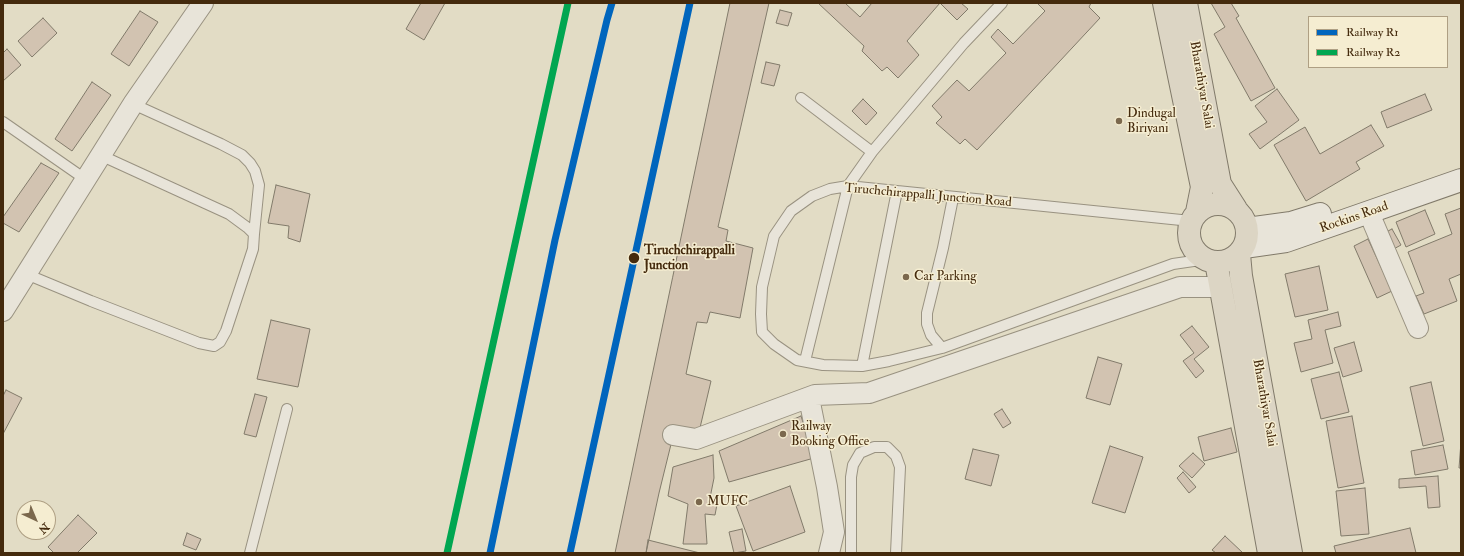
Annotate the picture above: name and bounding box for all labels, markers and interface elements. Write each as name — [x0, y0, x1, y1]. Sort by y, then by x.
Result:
legend — [1308, 16, 1448, 68]
text: Railway R1 — [1346, 25, 1399, 40]
street label: Bharathiyar Salai — [1186, 40, 1216, 130]
text: Railway R2 — [1346, 45, 1400, 60]
place label: Dindugal Biriyani — [1127, 106, 1176, 137]
marker: Dindugal Biriyani — [1114, 116, 1124, 126]
street label: Tiruchchirappalli Junction Road — [844, 181, 1012, 211]
street label: Rockins Road — [1318, 199, 1390, 237]
place label: Tiruchchirappalli Junction — [644, 243, 735, 274]
marker: Tiruchchirappalli Junction — [627, 251, 641, 265]
place label: Car Parking — [914, 269, 977, 285]
marker: Car Parking — [901, 272, 911, 282]
street label: Bharathiyar Salai — [1249, 358, 1279, 448]
place label: Railway Booking Office — [791, 419, 869, 450]
marker: Railway Booking Office — [778, 429, 788, 439]
place label: MUFC — [707, 494, 748, 510]
marker: MUFC — [694, 497, 704, 507]
north arrow — [16, 500, 56, 540]
text: N — [36, 520, 52, 536]

